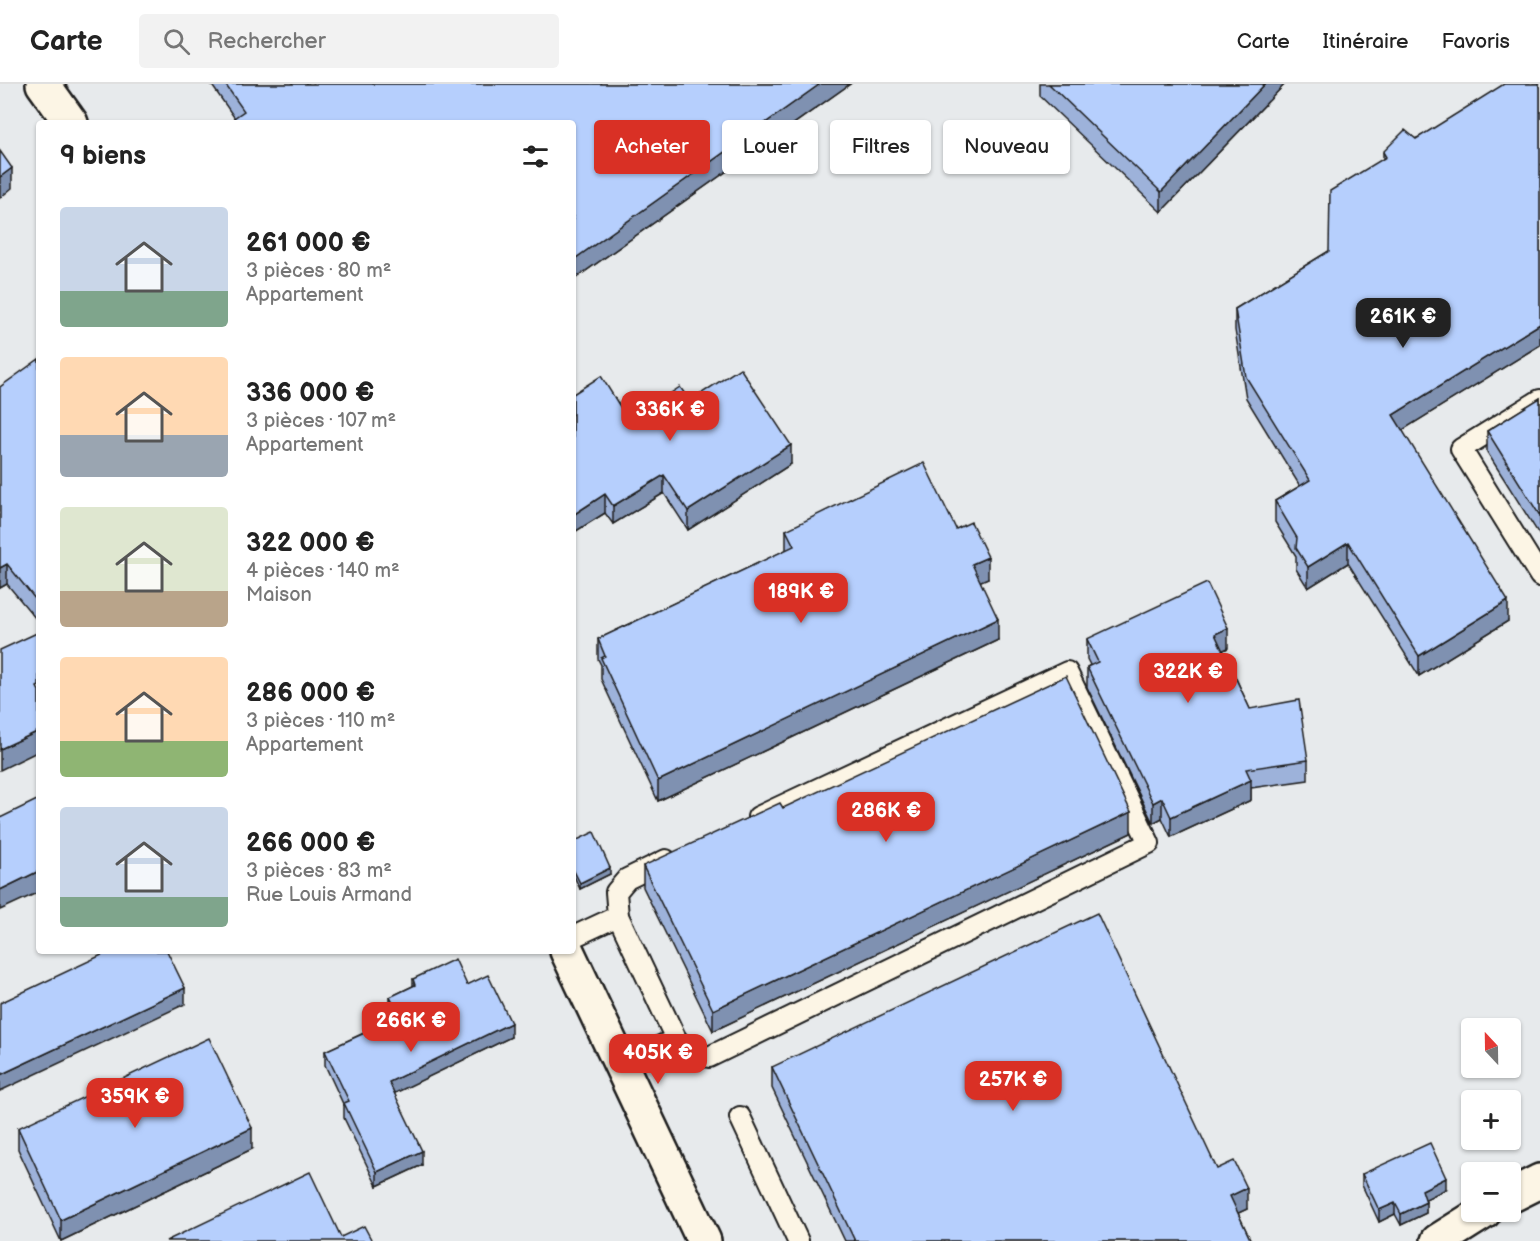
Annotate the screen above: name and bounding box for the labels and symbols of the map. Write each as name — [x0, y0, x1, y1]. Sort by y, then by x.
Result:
pin: 261K € — [1354, 298, 1452, 349]
pin: 336K € — [621, 391, 719, 442]
pin: 189K € — [752, 573, 850, 624]
pin: 322K € — [1139, 653, 1237, 704]
pin: 286K € — [837, 792, 935, 843]
pin: 266K € — [362, 1002, 460, 1053]
north arrow — [1461, 1018, 1521, 1078]
pin: 405K € — [609, 1034, 707, 1085]
pin: 257K € — [964, 1061, 1062, 1112]
pin: 359K € — [86, 1078, 184, 1129]

